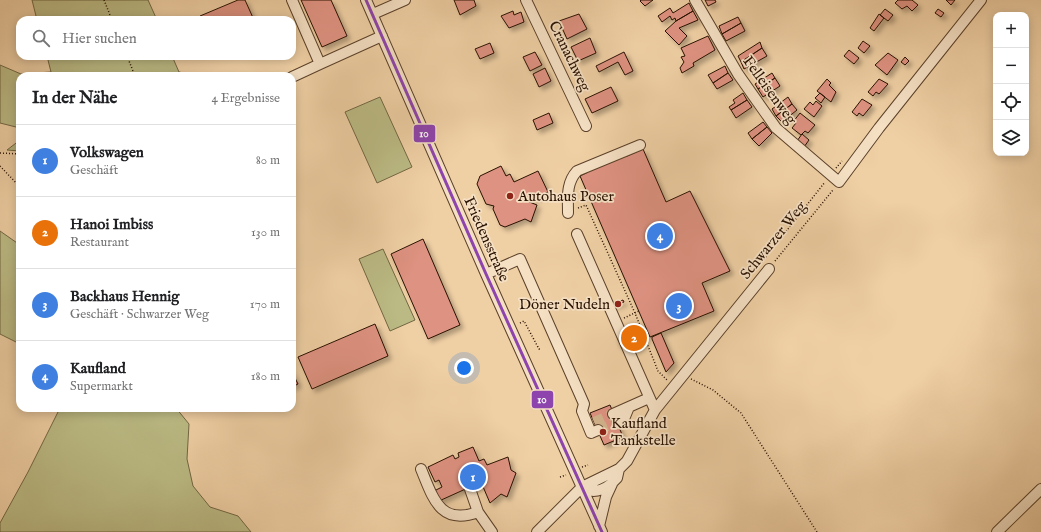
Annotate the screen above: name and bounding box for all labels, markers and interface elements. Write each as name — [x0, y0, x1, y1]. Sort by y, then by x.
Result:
map controls — [993, 12, 1029, 156]
button: + — [993, 12, 1029, 48]
search box — [16, 16, 296, 60]
street label: Cranachweg — [544, 18, 595, 95]
icon: search — [30, 27, 52, 49]
text: Hier suchen — [62, 29, 137, 48]
button: − — [993, 48, 1029, 84]
street label: Felleisenweg — [738, 52, 801, 129]
button: locate — [993, 84, 1029, 120]
text: In der Nähe — [32, 88, 117, 109]
text: 4 Ergebnisse — [212, 90, 280, 107]
button: layers — [993, 120, 1029, 156]
line badge: 10 — [413, 124, 436, 143]
text: 10 — [419, 127, 429, 141]
text: Volkswagen — [70, 143, 144, 162]
text: 1 — [43, 152, 47, 169]
text: 80 m — [256, 152, 280, 169]
text: Geschäft — [70, 162, 118, 179]
place label: Autohaus Poser — [517, 187, 614, 206]
marker: Autohaus Poser — [505, 191, 515, 201]
street label: Friedensstraße — [459, 194, 514, 285]
street label: Schwarzer Weg — [736, 197, 811, 283]
text: Hanoi Imbiss — [70, 215, 153, 234]
pin: 4 — [647, 221, 673, 251]
text: 2 — [42, 224, 48, 241]
text: 130 m — [251, 224, 280, 241]
text: Restaurant — [70, 234, 129, 251]
text: Backhaus Hennig — [70, 287, 179, 306]
pin: 3 — [666, 291, 692, 321]
place label: Döner Nudeln — [519, 295, 610, 314]
text: 3 — [43, 296, 47, 313]
text: 170 m — [250, 296, 280, 313]
marker: Döner Nudeln — [613, 299, 623, 309]
text: Geschäft · Schwarzer Weg — [70, 306, 209, 323]
pin: 2 — [621, 323, 647, 353]
your location — [454, 358, 474, 378]
text: Kaufland — [70, 359, 126, 378]
text: 4 — [42, 368, 48, 385]
text: 180 m — [251, 368, 280, 385]
text: Supermarkt — [70, 378, 133, 395]
line badge: 10 — [531, 390, 554, 409]
text: 10 — [537, 393, 547, 407]
place label: Kaufland Tankstelle — [611, 414, 676, 450]
marker: Kaufland Tankstelle — [598, 427, 608, 437]
pin: 1 — [460, 462, 486, 492]

